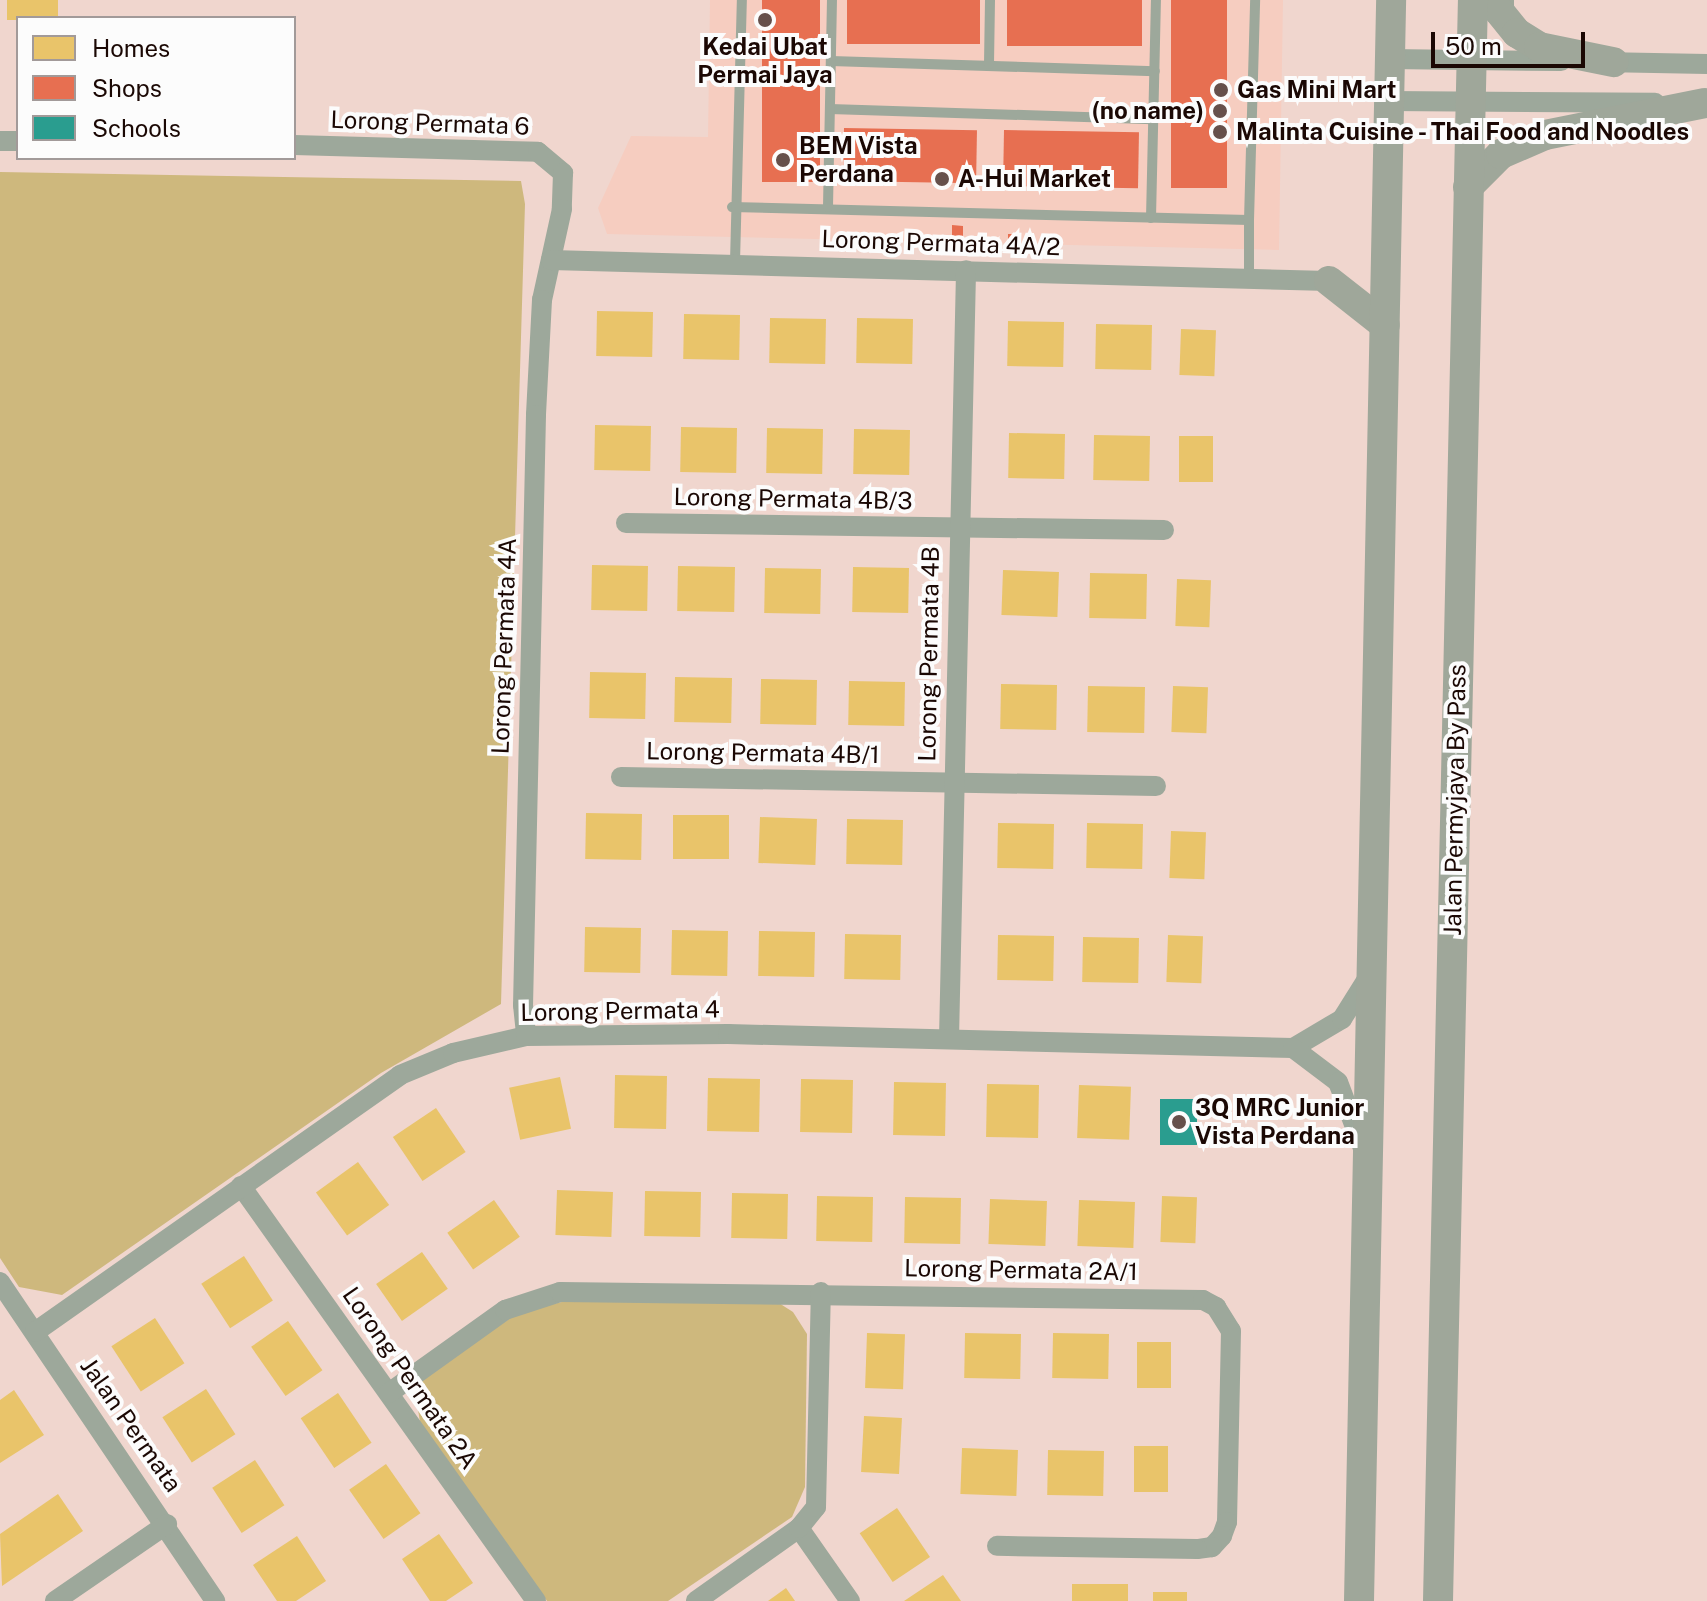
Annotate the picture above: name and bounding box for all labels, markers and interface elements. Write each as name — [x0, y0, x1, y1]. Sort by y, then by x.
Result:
marker: Kedai Ubat Permai Jaya — [756, 11, 774, 29]
legend — [16, 16, 296, 160]
scale bar — [1435, 16, 1589, 66]
text: 50 m — [1445, 32, 1502, 60]
place label: Kedai Ubat Permai Jaya — [697, 33, 833, 89]
text: Homes — [92, 34, 170, 62]
text: Shops — [92, 74, 162, 102]
place label: Gas Mini Mart — [1237, 76, 1397, 104]
marker: Gas Mini Mart — [1212, 81, 1230, 99]
place label: (no name) — [1092, 97, 1204, 125]
marker: (no name) — [1211, 102, 1229, 120]
street label: Lorong Permata 6 — [330, 105, 530, 141]
text: Schools — [92, 114, 181, 142]
place label: Malinta Cuisine - Thai Food and Noodles — [1236, 118, 1692, 146]
marker: Malinta Cuisine - Thai Food and Noodles — [1211, 123, 1229, 141]
place label: BEM Vista Perdana — [799, 132, 918, 188]
marker: BEM Vista Perdana — [774, 151, 792, 169]
place label: A-Hui Market — [958, 165, 1111, 193]
marker: A-Hui Market — [933, 170, 951, 188]
street label: Lorong Permata 4A/2 — [821, 224, 1061, 262]
street label: Lorong Permata 4B/3 — [673, 483, 913, 515]
street label: Lorong Permata 4A — [486, 537, 522, 755]
street label: Lorong Permata 4B — [913, 546, 945, 762]
street label: Jalan Permyjaya By Pass — [1438, 664, 1472, 936]
street label: Lorong Permata 4B/1 — [646, 737, 880, 769]
street label: Lorong Permata 4 — [520, 995, 720, 1027]
place label: 3Q MRC Junior Vista Perdana — [1195, 1094, 1364, 1150]
marker: 3Q MRC Junior Vista Perdana — [1170, 1113, 1188, 1131]
street label: Lorong Permata 2A/1 — [904, 1254, 1138, 1286]
street label: Lorong Permata 2A — [336, 1281, 484, 1475]
street label: Jalan Permata — [74, 1353, 188, 1497]

